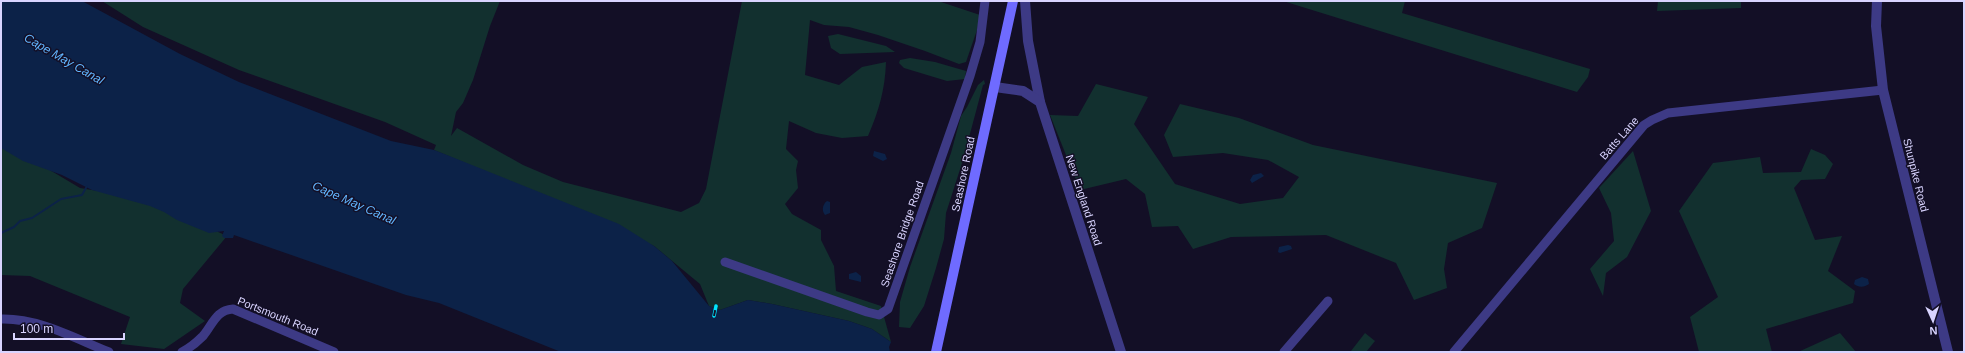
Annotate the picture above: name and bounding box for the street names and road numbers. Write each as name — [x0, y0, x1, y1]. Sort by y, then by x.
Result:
street label: Batts Lane — [1597, 114, 1641, 162]
street label: Seashore Road — [949, 135, 977, 213]
street label: Shunpike Road — [1901, 137, 1931, 213]
street label: New England Road — [1064, 153, 1104, 247]
street label: Seashore Bridge Road — [878, 179, 926, 289]
street label: Portsmouth Road — [236, 294, 320, 338]

